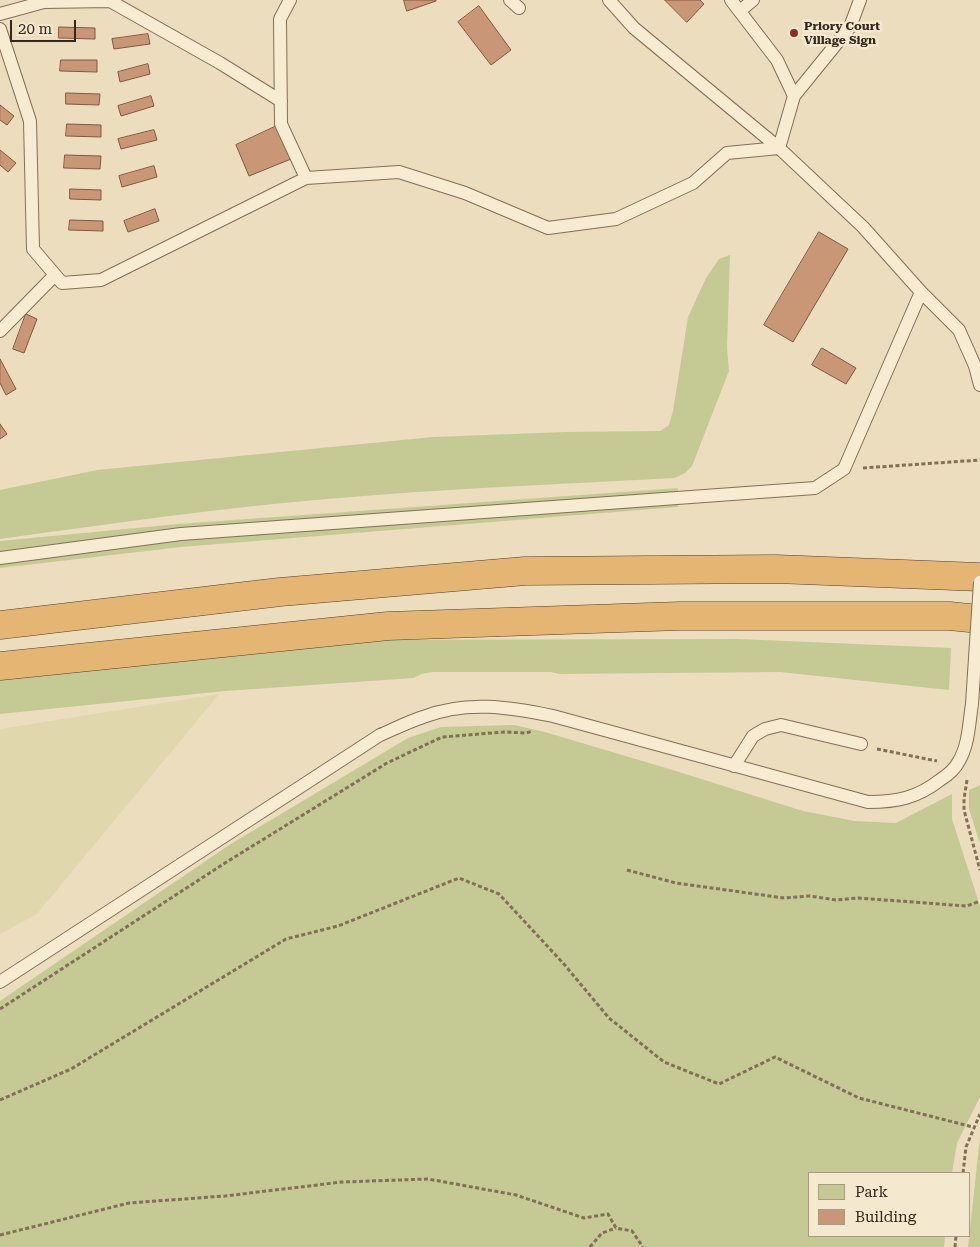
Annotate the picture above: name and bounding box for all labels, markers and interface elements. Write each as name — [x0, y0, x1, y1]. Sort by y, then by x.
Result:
scale bar — [12, 10, 79, 42]
place label: Priory Court Village Sign — [804, 19, 880, 47]
text: 20 m — [18, 20, 52, 38]
marker: Priory Court Village Sign — [788, 27, 800, 39]
legend — [808, 1172, 970, 1237]
text: Park — [855, 1183, 888, 1201]
text: Building — [855, 1208, 916, 1226]

